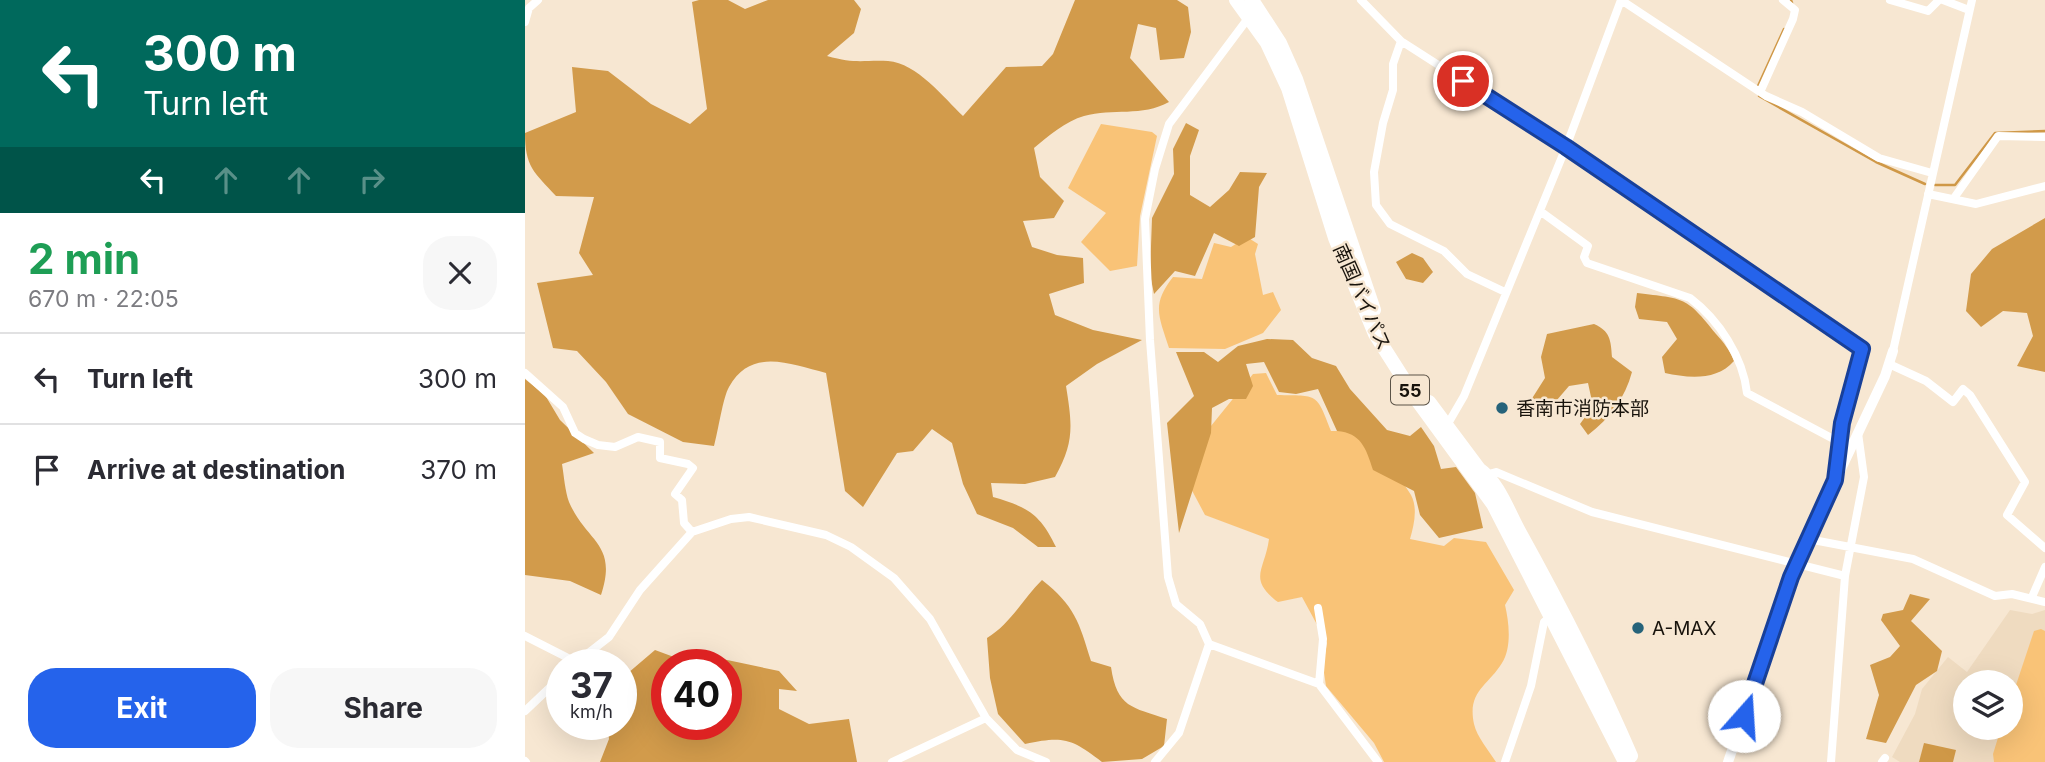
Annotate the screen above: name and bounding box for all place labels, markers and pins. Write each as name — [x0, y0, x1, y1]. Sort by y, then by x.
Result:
pin — [1433, 51, 1493, 111]
place label: 香南市消防本部 — [1516, 397, 1649, 420]
marker: 香南市消防本部 — [1494, 400, 1510, 416]
place label: A-MAX — [1652, 617, 1716, 640]
marker: A-MAX — [1630, 620, 1646, 636]

